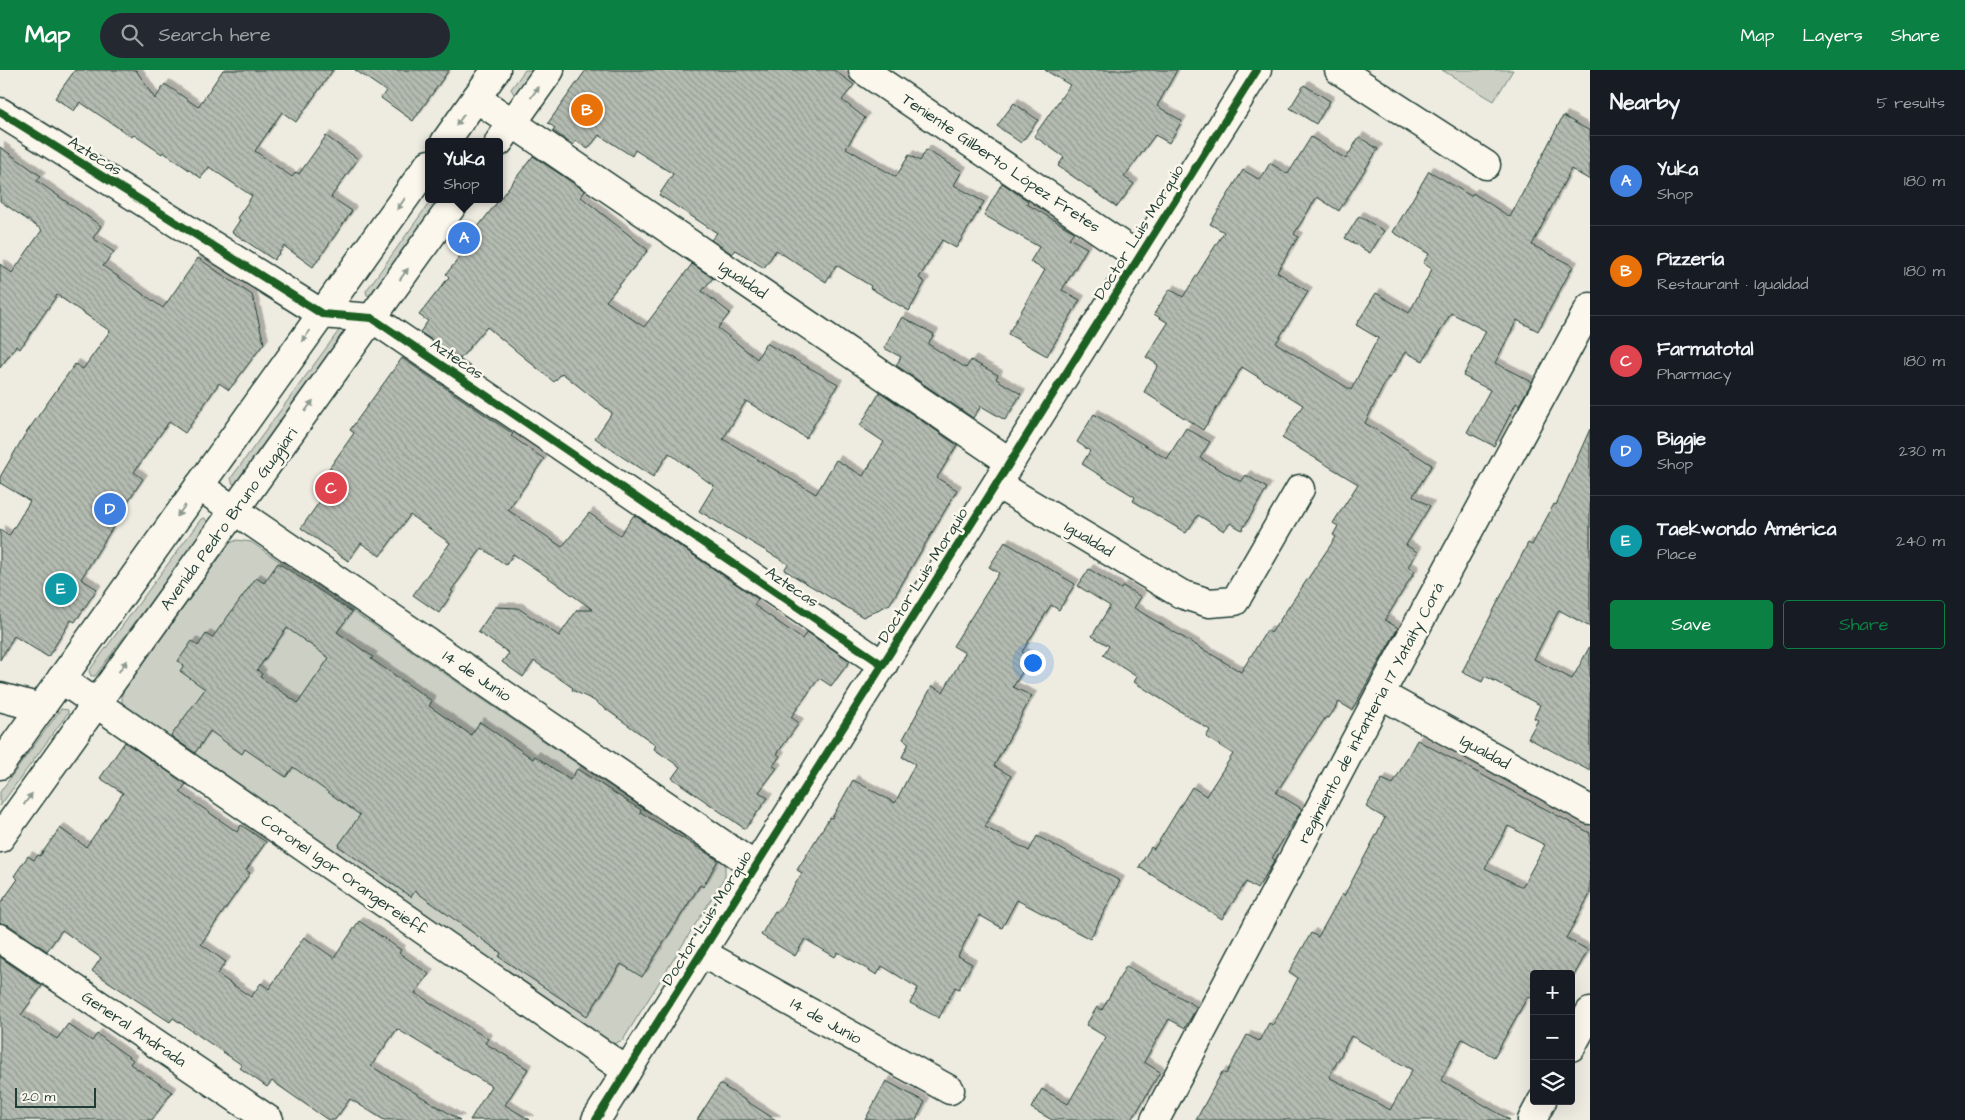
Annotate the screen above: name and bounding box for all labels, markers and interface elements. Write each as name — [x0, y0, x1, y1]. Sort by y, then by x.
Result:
search box — [100, 13, 450, 58]
text: Map — [25, 18, 70, 52]
icon: search — [118, 21, 146, 49]
text: Search here — [158, 22, 271, 49]
text: Map — [1740, 23, 1774, 48]
text: Layers — [1802, 23, 1863, 48]
text: Share — [1891, 23, 1940, 48]
one-way arrow — [530, 85, 540, 99]
street label: Teniente Gilberto López Fretes — [897, 88, 1105, 238]
text: Nearby — [1610, 88, 1680, 117]
pin: B — [571, 91, 603, 129]
text: 5 results — [1877, 92, 1945, 114]
one-way arrow — [455, 113, 465, 127]
street label: Aztecas — [64, 131, 126, 181]
popup — [425, 138, 503, 203]
text: Yuka — [443, 146, 485, 173]
text: Yuka — [1657, 156, 1698, 183]
street label: Doctor Luis Morquio — [1089, 160, 1189, 304]
text: A — [1621, 170, 1631, 192]
text: 180 m — [1904, 170, 1945, 192]
text: Shop — [443, 173, 480, 195]
text: Shop — [1657, 183, 1693, 205]
one-way arrow — [396, 197, 406, 211]
pin: A — [448, 219, 480, 257]
text: Pizzería — [1657, 246, 1724, 273]
street label: Igualdad — [714, 256, 772, 305]
text: B — [1620, 260, 1632, 282]
text: 180 m — [1904, 260, 1945, 282]
one-way arrow — [399, 267, 409, 281]
text: Restaurant · Igualdad — [1657, 273, 1808, 295]
one-way arrow — [301, 329, 311, 343]
street label: Aztecas — [426, 333, 488, 385]
text: Farmatotal — [1657, 336, 1753, 363]
text: C — [1620, 350, 1632, 372]
text: 180 m — [1904, 350, 1945, 372]
text: Pharmacy — [1657, 363, 1732, 385]
one-way arrow — [304, 399, 314, 413]
street label: Avenida Pedro Bruno Guggiari — [155, 423, 304, 615]
text: Biggie — [1657, 426, 1706, 453]
text: D — [1621, 440, 1631, 462]
text: 230 m — [1899, 440, 1945, 462]
text: Shop — [1657, 453, 1693, 475]
pin: C — [315, 469, 347, 507]
pin: D — [94, 490, 126, 528]
street label: Doctor Luis Morquio — [873, 503, 973, 647]
one-way arrow — [176, 504, 186, 518]
street label: Igualdad — [1060, 516, 1118, 563]
text: Taekwondo América — [1657, 516, 1836, 543]
text: E — [1621, 530, 1631, 552]
text: 240 m — [1896, 530, 1945, 552]
text: Place — [1657, 543, 1697, 565]
street label: Aztecas — [761, 561, 823, 613]
pin: E — [45, 570, 77, 608]
street label: regimiento de infanteria 17 Yataity Corá — [1293, 579, 1450, 848]
button: Save — [1610, 600, 1773, 649]
button: Share — [1783, 600, 1945, 649]
street label: 14 de Junio — [438, 645, 516, 707]
your location — [1020, 650, 1046, 676]
one-way arrow — [118, 659, 128, 673]
street label: Igualdad — [1456, 729, 1514, 776]
one-way arrow — [23, 792, 33, 805]
street label: Coronel Igor Orangereieff — [256, 809, 432, 942]
street label: Doctor Luis Morquio — [657, 846, 757, 990]
map controls — [1530, 970, 1575, 1105]
button: + — [1530, 970, 1575, 1015]
street label: General Andrada — [77, 986, 191, 1072]
street label: 14 de Junio — [786, 992, 866, 1050]
button: − — [1530, 1015, 1575, 1060]
button: layers — [1530, 1060, 1575, 1105]
scale bar — [15, 1085, 96, 1108]
text: 20 m — [22, 1087, 55, 1107]

